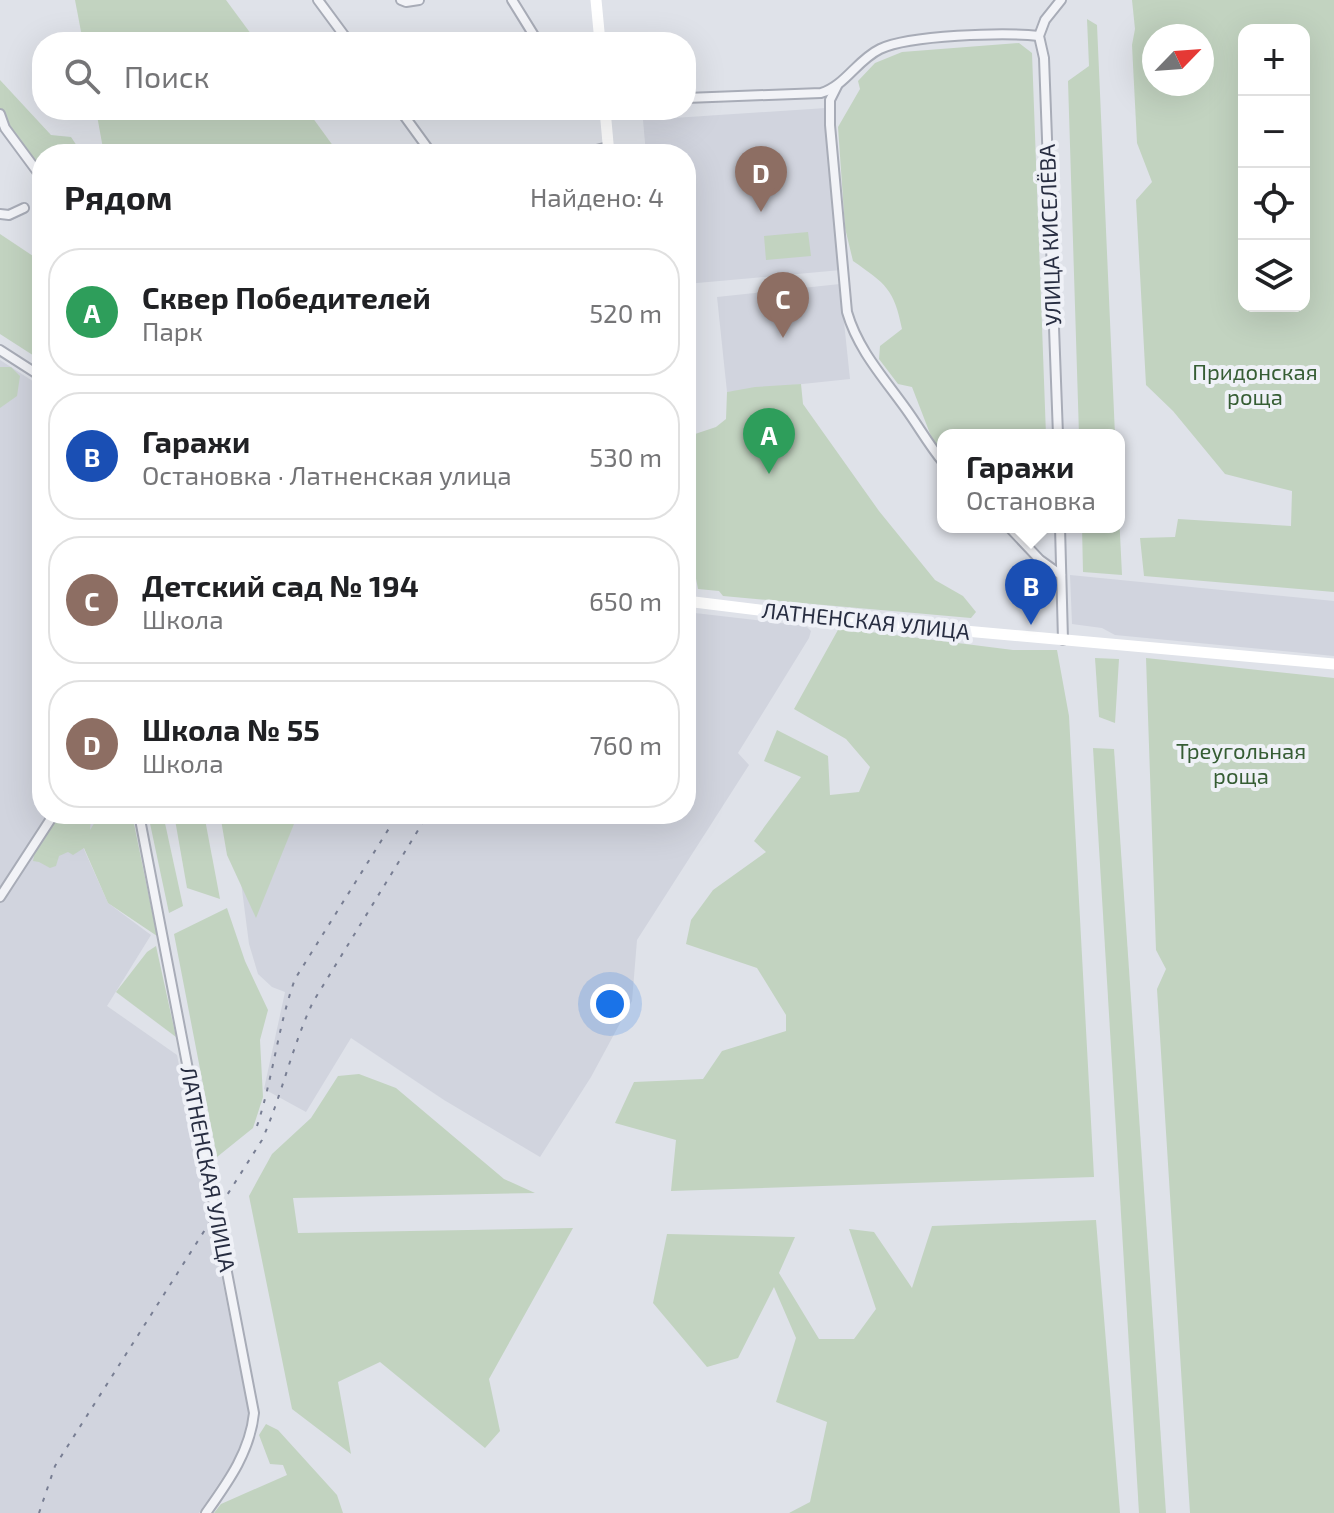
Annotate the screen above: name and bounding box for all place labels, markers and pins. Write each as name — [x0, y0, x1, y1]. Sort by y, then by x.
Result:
pin: D — [735, 146, 787, 212]
pin: C — [757, 272, 809, 338]
pin: A — [743, 408, 795, 474]
pin: B — [1005, 559, 1057, 625]

